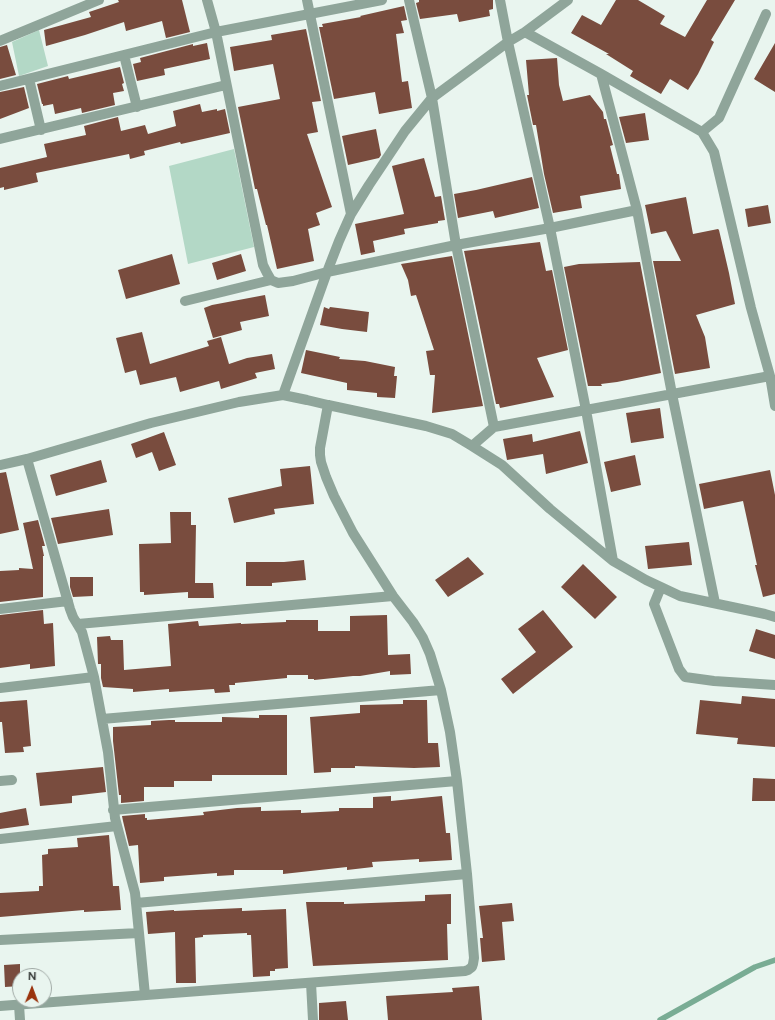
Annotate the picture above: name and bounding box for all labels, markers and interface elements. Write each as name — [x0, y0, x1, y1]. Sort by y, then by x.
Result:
north arrow — [12, 968, 52, 1008]
text: N — [28, 970, 37, 983]

